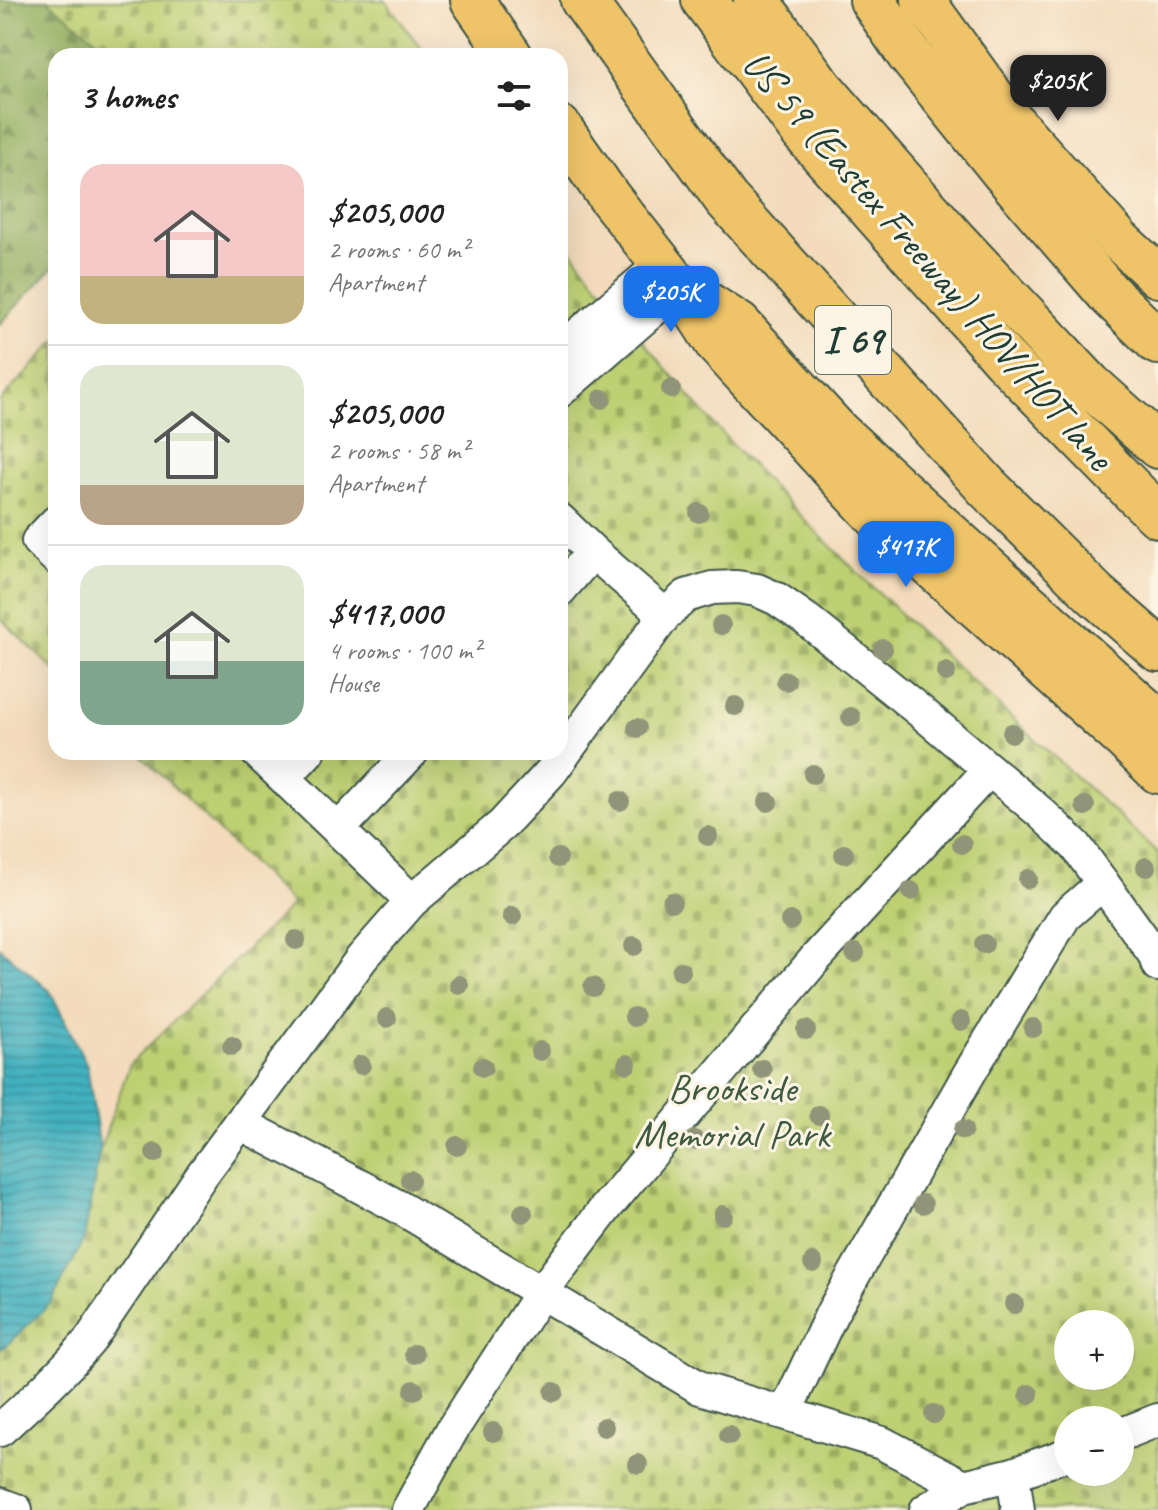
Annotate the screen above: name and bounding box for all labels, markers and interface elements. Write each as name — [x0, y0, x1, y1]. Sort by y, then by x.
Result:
street label: US 59 (Eastex Freeway) HOV/HOT lane — [732, 39, 1126, 483]
pin: $205K — [1002, 55, 1114, 123]
text: $205K — [1028, 64, 1088, 97]
icon: filters — [492, 74, 536, 118]
text: 3 homes — [80, 75, 176, 118]
text: $205,000 — [328, 190, 441, 233]
icon: home — [144, 196, 240, 292]
text: 2 rooms · 60 m² — [328, 233, 469, 266]
text: Apartment — [328, 266, 424, 299]
pin: $205K — [615, 266, 727, 334]
text: $205K — [641, 275, 701, 308]
road number: I 69 — [815, 306, 891, 374]
text: $205,000 — [328, 391, 441, 434]
icon: home — [144, 397, 240, 493]
text: 2 rooms · 58 m² — [328, 434, 469, 467]
text: Apartment — [328, 467, 424, 500]
pin: $417K — [850, 521, 962, 589]
text: $417K — [876, 530, 936, 563]
text: $417,000 — [328, 591, 442, 634]
icon: home — [144, 597, 240, 693]
text: 4 rooms · 100 m² — [328, 634, 480, 667]
text: House — [328, 667, 379, 700]
park label: Brookside Memorial Park — [634, 1063, 832, 1159]
map controls — [1054, 1310, 1134, 1486]
button: + — [1054, 1310, 1134, 1390]
button: − — [1054, 1406, 1134, 1486]

